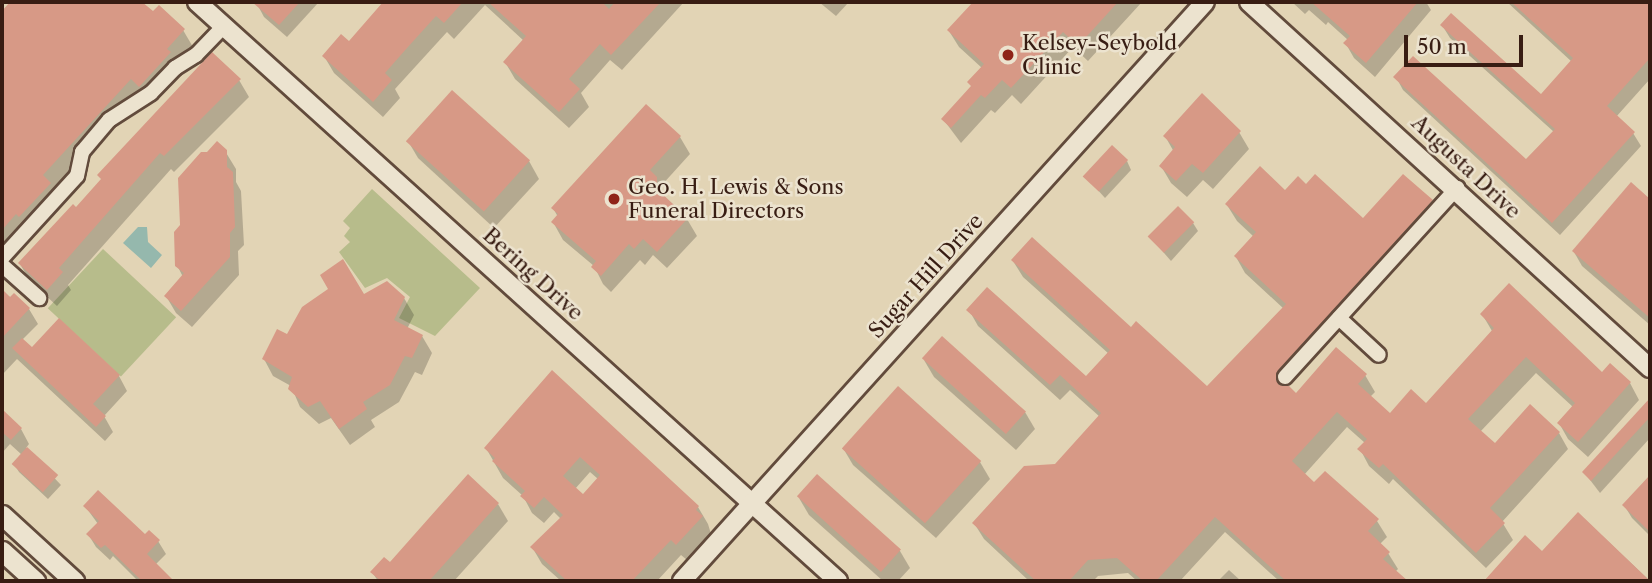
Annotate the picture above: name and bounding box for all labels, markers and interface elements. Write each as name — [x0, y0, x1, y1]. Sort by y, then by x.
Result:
scale bar — [1407, 21, 1526, 65]
place label: Kelsey-Seybold Clinic — [1022, 30, 1177, 80]
text: 50 m — [1417, 34, 1467, 59]
marker: Kelsey-Seybold Clinic — [1000, 47, 1016, 63]
street label: Augusta Drive — [1406, 110, 1526, 224]
place label: Geo. H. Lewis & Sons Funeral Directors — [628, 174, 844, 224]
marker: Geo. H. Lewis & Sons Funeral Directors — [606, 191, 622, 207]
street label: Sugar Hill Drive — [863, 208, 989, 344]
street label: Bering Drive — [478, 222, 588, 326]

